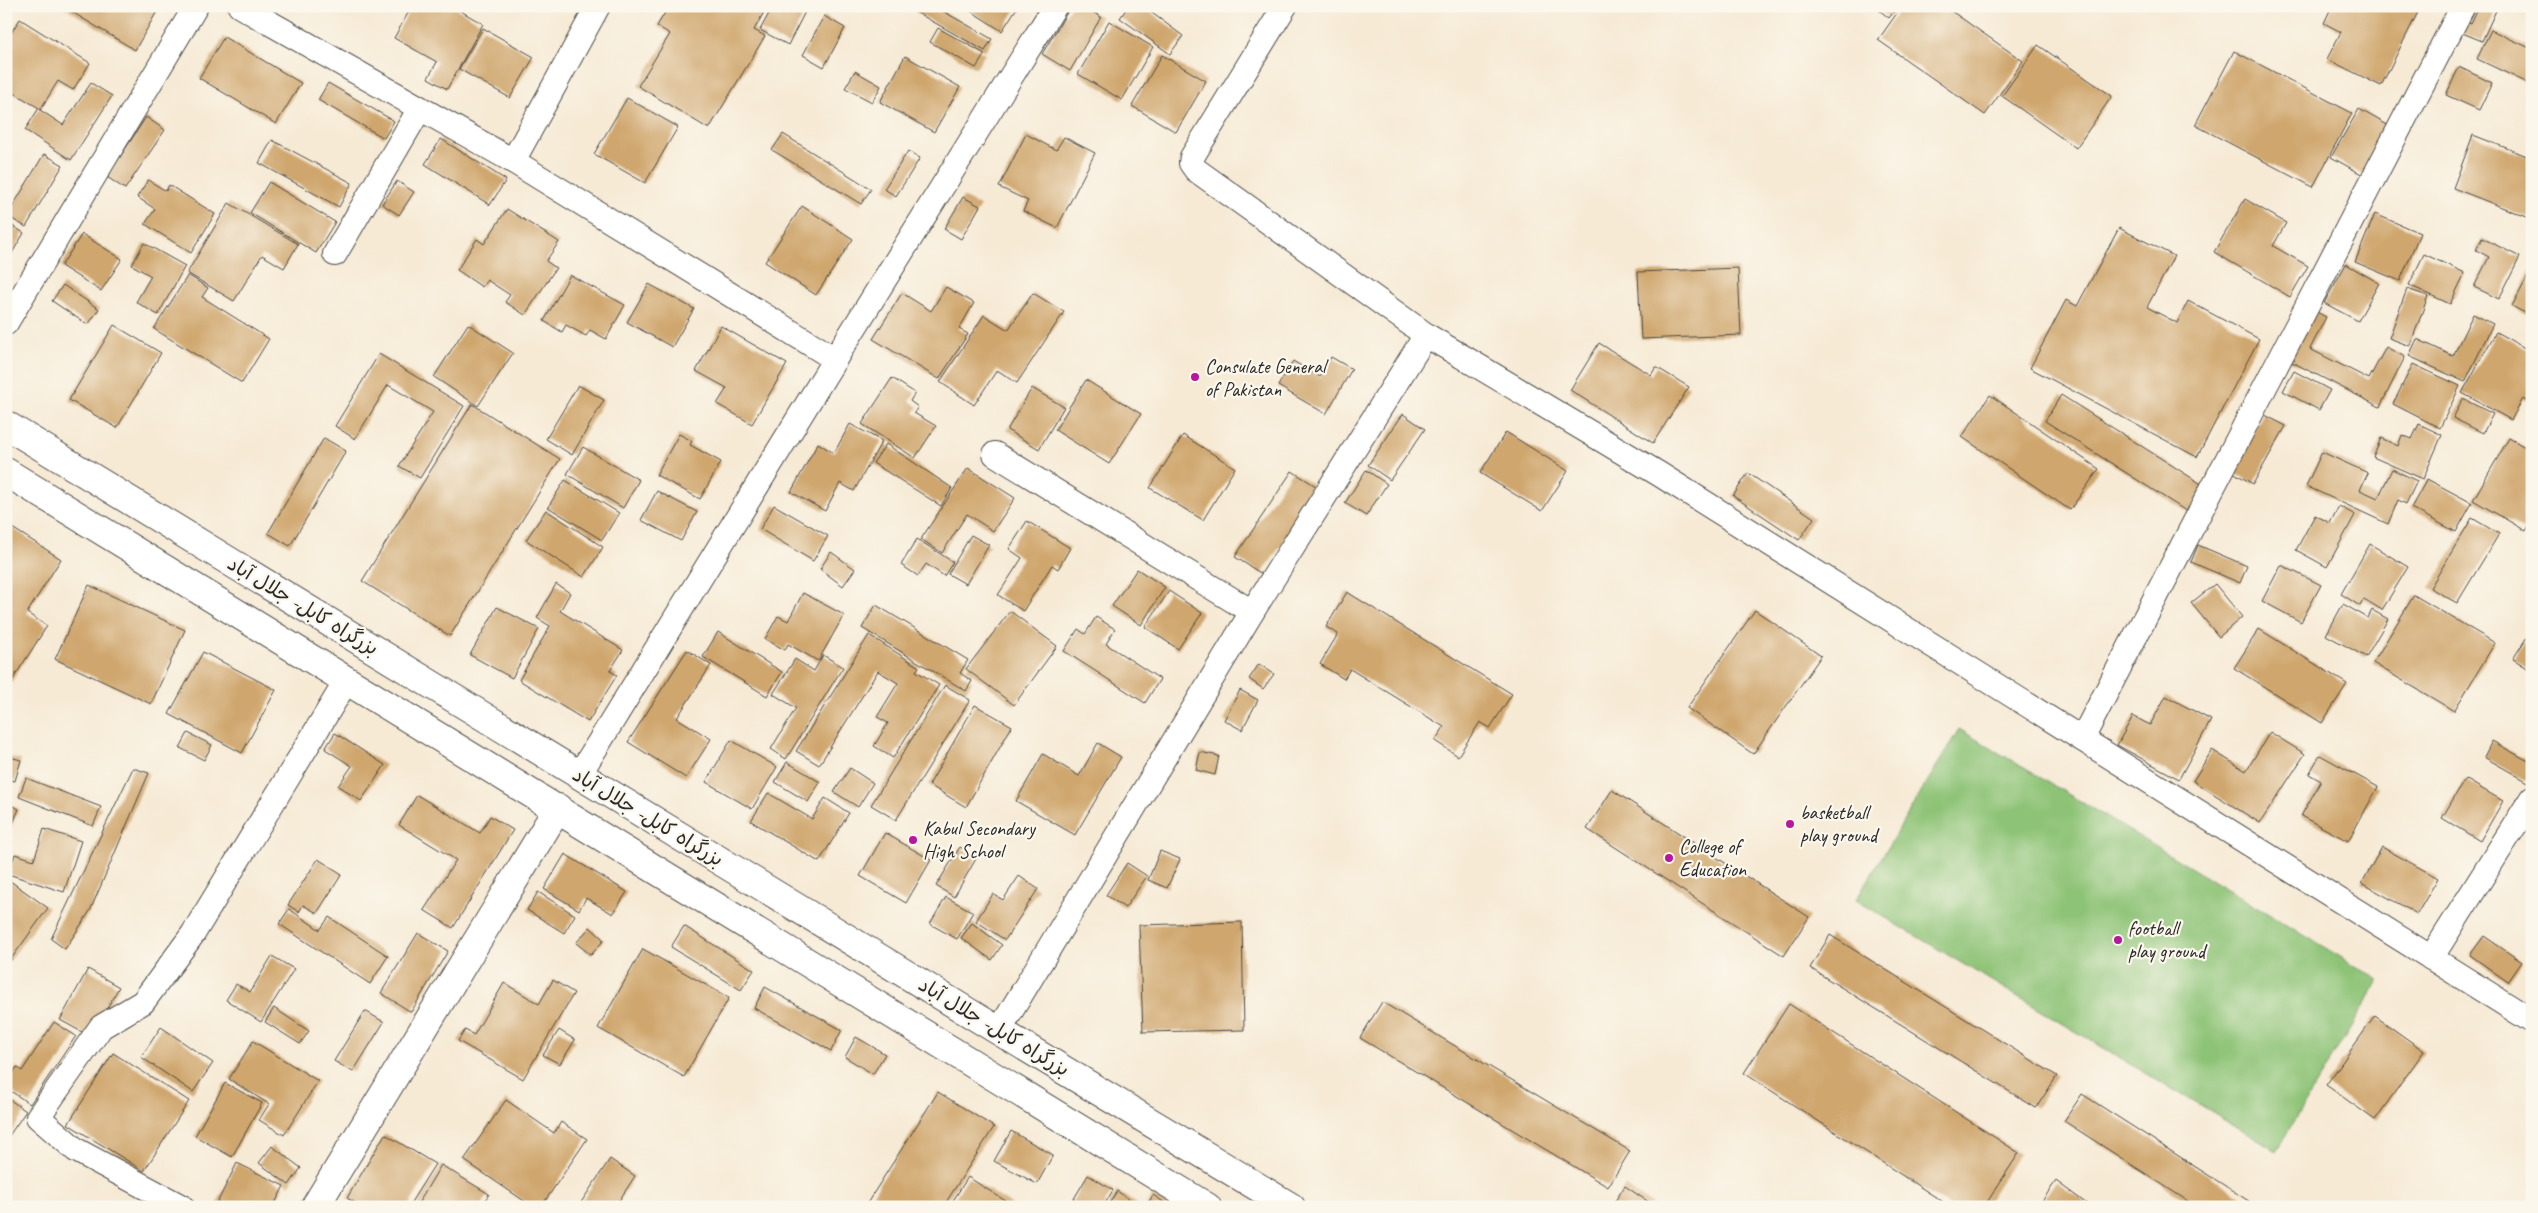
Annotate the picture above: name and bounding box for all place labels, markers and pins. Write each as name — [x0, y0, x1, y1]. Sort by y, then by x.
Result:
place label: Consulate General of Pakistan — [1205, 354, 1329, 402]
marker: Consulate General of Pakistan — [1189, 371, 1201, 383]
place label: basketball play ground — [1800, 800, 1880, 848]
place label: Kabul Secondary High School — [923, 816, 1037, 864]
marker: basketball play ground — [1784, 818, 1796, 830]
marker: Kabul Secondary High School — [907, 834, 919, 846]
place label: College of Education — [1679, 834, 1747, 882]
marker: College of Education — [1663, 852, 1675, 864]
place label: football play ground — [2128, 916, 2208, 964]
marker: football play ground — [2112, 934, 2124, 946]

